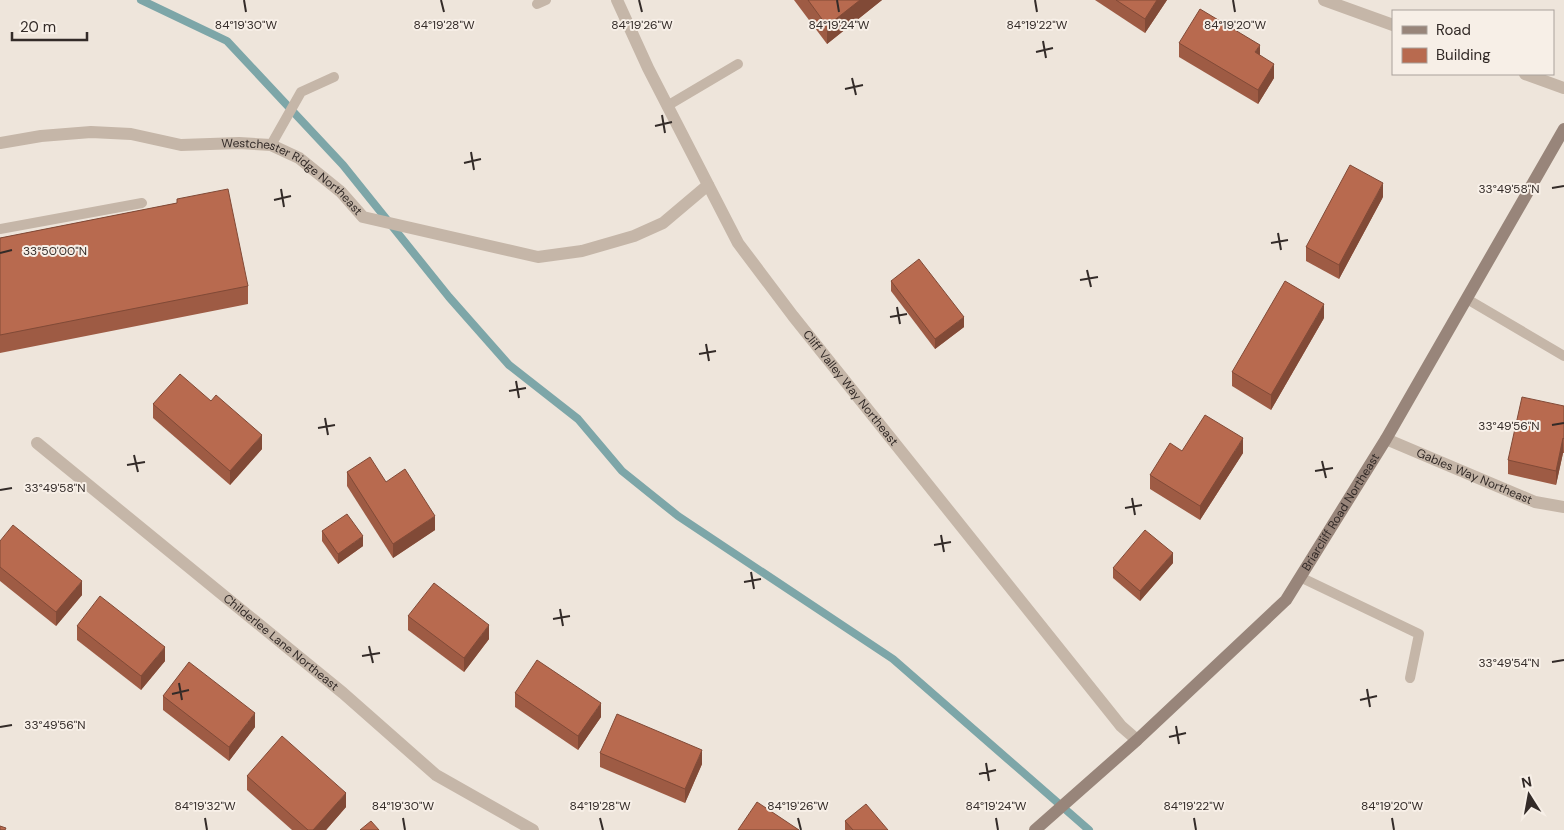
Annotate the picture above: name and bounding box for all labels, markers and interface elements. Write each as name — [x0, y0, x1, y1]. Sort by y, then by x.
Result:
scale bar — [12, 10, 88, 42]
legend — [1392, 10, 1554, 75]
text: 20 m — [20, 17, 56, 37]
text: 84°19'30"W — [215, 17, 278, 33]
text: 84°19'28"W — [414, 17, 475, 33]
text: 84°19'26"W — [611, 17, 673, 33]
text: 84°19'24"W — [809, 17, 870, 33]
text: 84°19'22"W — [1007, 17, 1068, 33]
text: 84°19'20"W — [1204, 17, 1266, 33]
text: Road — [1436, 20, 1471, 40]
text: Building — [1436, 45, 1491, 65]
street label: Westchester Ridge Northeast — [221, 135, 366, 219]
text: 33°49'58"N — [1478, 181, 1540, 197]
text: 33°50'00"N — [23, 243, 87, 259]
street label: Cliff Valley Way Northeast — [799, 327, 902, 449]
text: 33°49'56"N — [1478, 418, 1540, 434]
street label: Gables Way Northeast — [1414, 445, 1535, 508]
street label: Briarcliff Road Northeast — [1298, 450, 1383, 574]
text: 33°49'58"N — [24, 480, 86, 496]
street label: Childerlee Lane Northeast — [220, 590, 342, 694]
text: 33°49'54"N — [1478, 655, 1540, 671]
text: 33°49'56"N — [24, 717, 86, 733]
north arrow — [1504, 770, 1554, 820]
text: N — [1520, 772, 1533, 792]
text: 84°19'32"W — [175, 798, 236, 814]
text: 84°19'30"W — [372, 798, 435, 814]
text: 84°19'28"W — [570, 798, 631, 814]
text: 84°19'26"W — [767, 798, 829, 814]
text: 84°19'24"W — [966, 798, 1027, 814]
text: 84°19'22"W — [1164, 798, 1225, 814]
text: 84°19'20"W — [1361, 798, 1423, 814]

